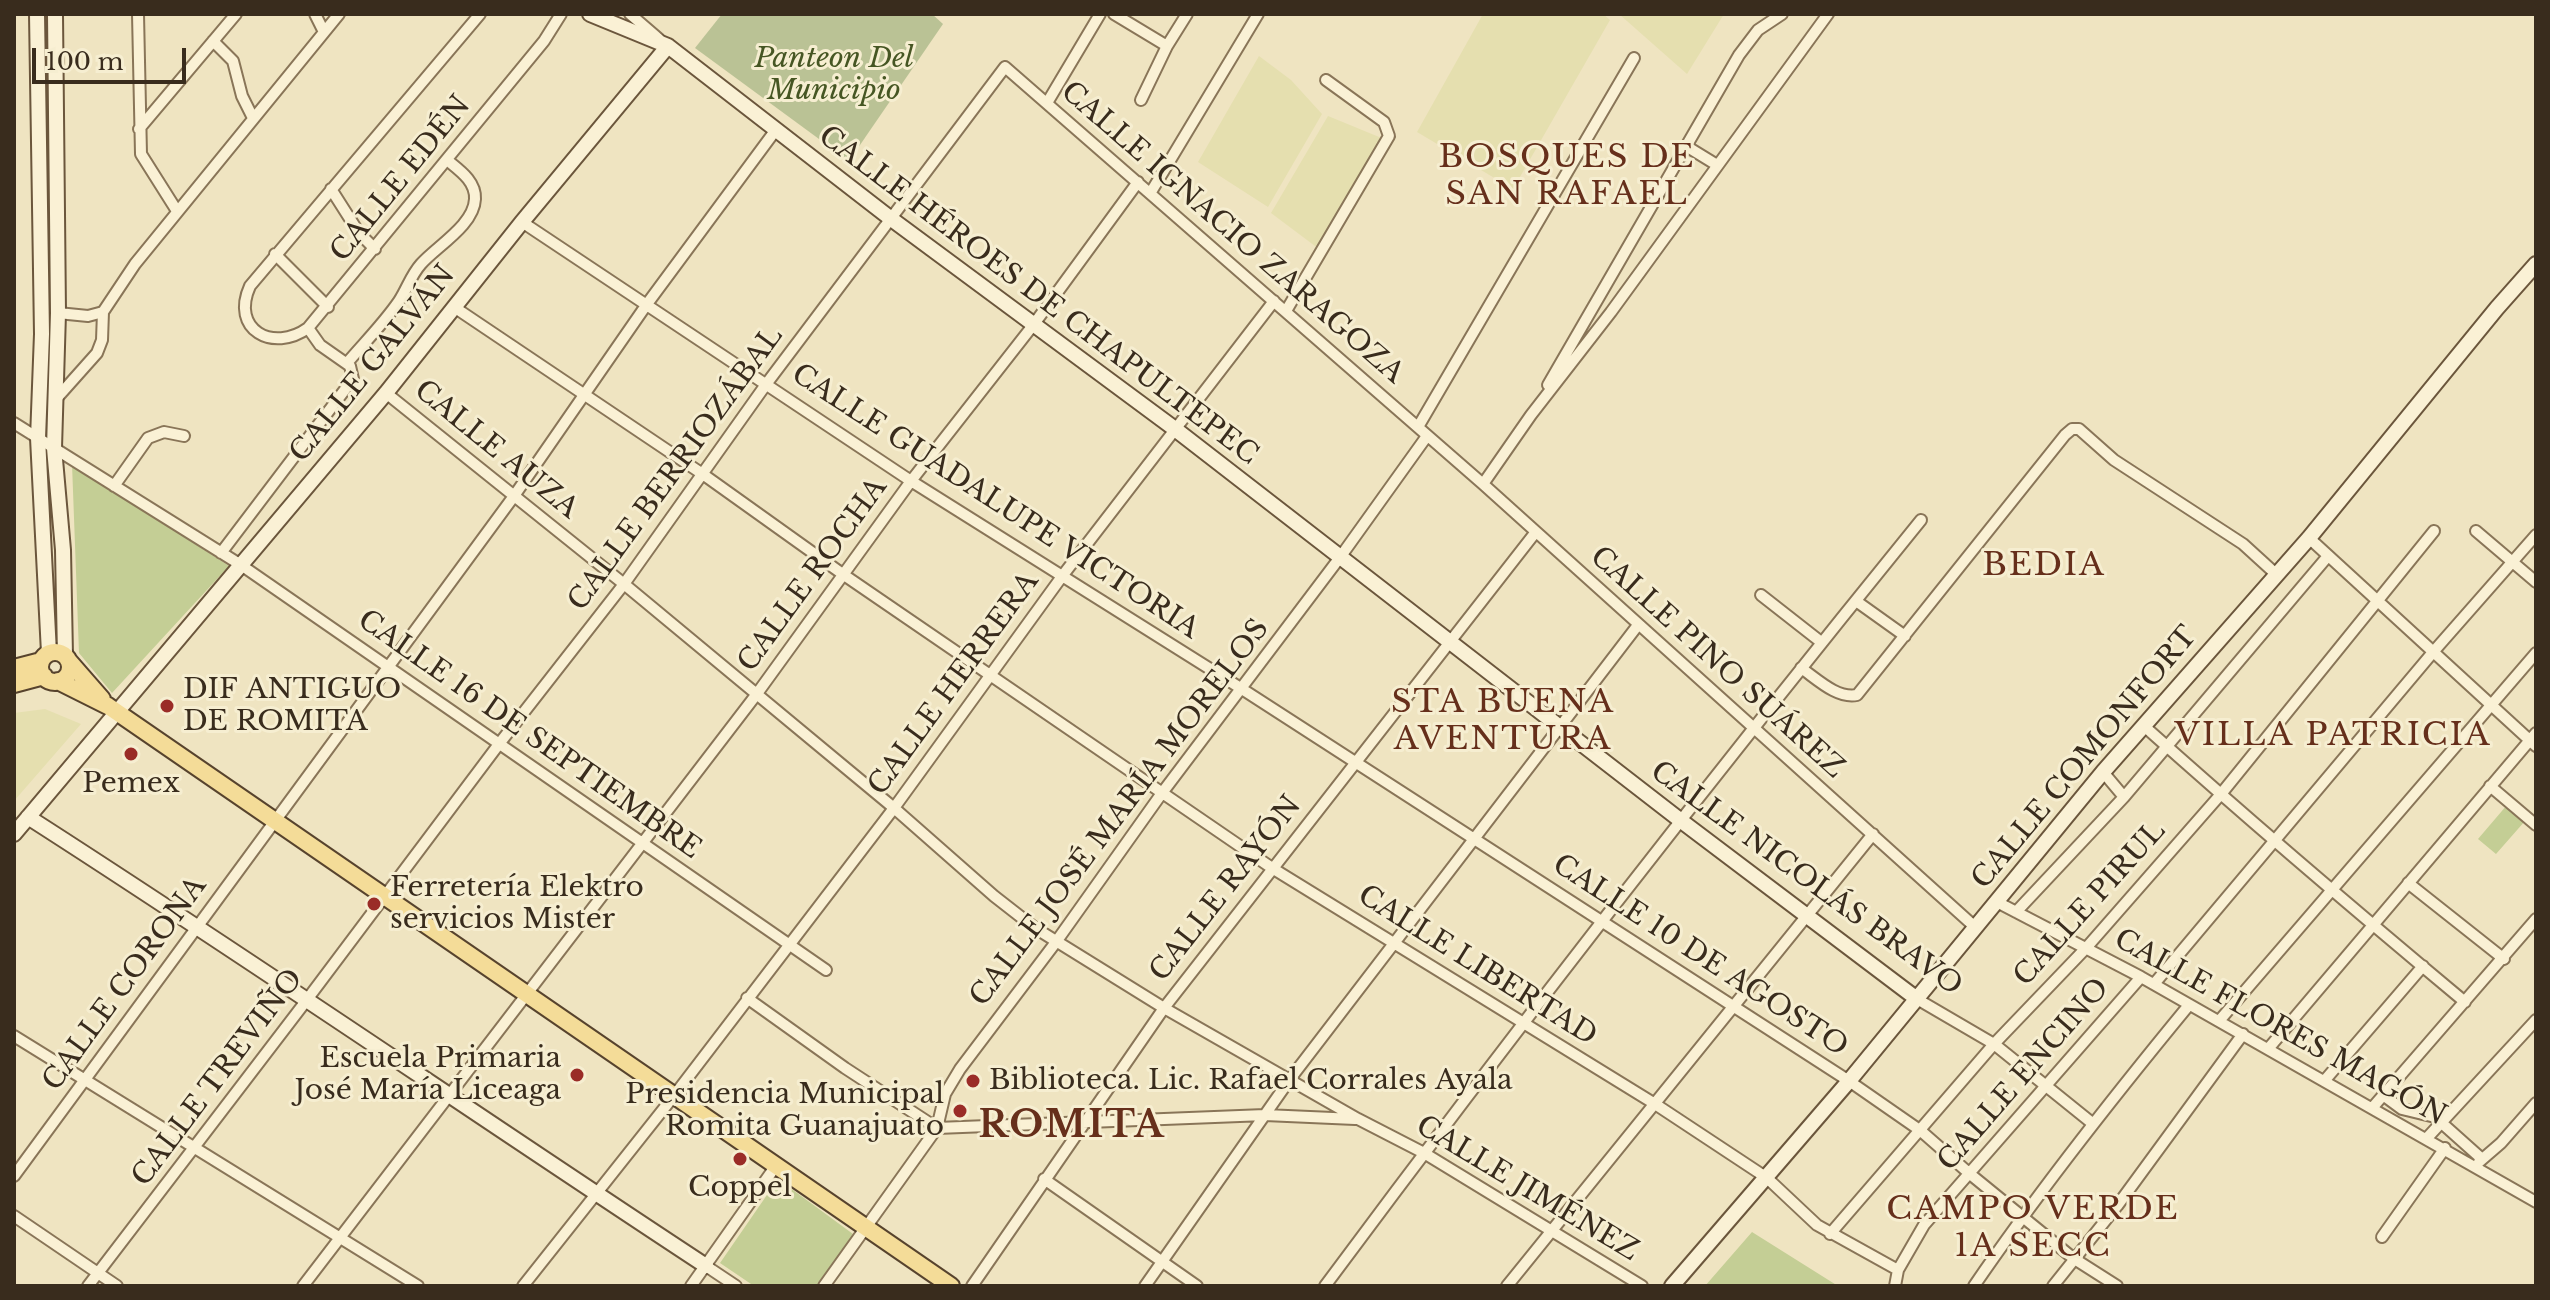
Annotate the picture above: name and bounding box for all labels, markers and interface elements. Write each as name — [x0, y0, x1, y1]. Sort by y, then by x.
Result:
scale bar — [36, 32, 190, 82]
park label: Panteon Del Municipio — [754, 42, 914, 108]
text: 100 m — [46, 47, 124, 76]
street label: CALLE IGNACIO ZARAGOZA — [1054, 75, 1410, 391]
street label: CALLE EDÉN — [324, 89, 478, 269]
street label: CALLE HÉROES DE CHAPULTEPEC — [812, 120, 1264, 472]
district label: BOSQUES DE SAN RAFAEL — [1438, 139, 1696, 214]
street label: CALLE GALVÁN — [283, 259, 463, 469]
street label: CALLE BERRIOZÁBAL — [562, 321, 790, 617]
street label: CALLE GUADALUPE VICTORIA — [785, 358, 1205, 646]
street label: CALLE AUZA — [407, 374, 585, 526]
street label: CALLE ROCHA — [731, 472, 895, 678]
street label: CALLE PINO SUÁREZ — [1583, 540, 1851, 786]
district label: BEDIA — [1982, 547, 2106, 585]
street label: CALLE HERRERA — [862, 566, 1046, 802]
street label: CALLE 16 DE SEPTIEMBRE — [351, 603, 707, 867]
street label: CALLE JOSÉ MARÍA MORELOS — [963, 613, 1277, 1013]
street label: CALLE COMONFORT — [1965, 620, 2205, 896]
place label: DIF ANTIGUO DE ROMITA — [183, 673, 401, 739]
district label: STA BUENA AVENTURA — [1391, 684, 1615, 759]
marker: DIF ANTIGUO DE ROMITA — [158, 697, 176, 715]
district label: VILLA PATRICIA — [2175, 717, 2491, 755]
marker: Pemex — [122, 745, 140, 763]
street label: CALLE NICOLÁS BRAVO — [1644, 755, 1968, 1003]
place label: Pemex — [82, 767, 180, 801]
street label: CALLE RAYÓN — [1143, 790, 1309, 988]
street label: CALLE PIRUL — [2007, 815, 2173, 993]
street label: CALLE 10 DE AGOSTO — [1546, 848, 1854, 1064]
street label: CALLE CORONA — [36, 871, 214, 1097]
place label: Ferretería Elektro servicios Mister — [390, 871, 644, 937]
street label: CALLE LIBERTAD — [1352, 879, 1602, 1053]
marker: Ferretería Elektro servicios Mister — [365, 895, 383, 913]
street label: CALLE FLORES MAGÓN — [2108, 923, 2452, 1133]
street label: CALLE TREVIÑO — [125, 963, 311, 1193]
street label: CALLE ENCINO — [1931, 972, 2117, 1178]
place label: Escuela Primaria José María Liceaga — [294, 1042, 561, 1108]
place label: Biblioteca. Lic. Rafael Corrales Ayala — [989, 1064, 1513, 1098]
marker: Escuela Primaria José María Liceaga — [568, 1066, 586, 1084]
marker: Biblioteca. Lic. Rafael Corrales Ayala — [964, 1072, 982, 1090]
place label: Presidencia Municipal Romita Guanajuato — [625, 1078, 944, 1144]
marker: Presidencia Municipal Romita Guanajuato — [951, 1102, 969, 1120]
district label: ROMITA — [979, 1105, 1165, 1149]
street label: CALLE JIMÉNEZ — [1410, 1109, 1644, 1269]
marker: Coppel — [731, 1150, 749, 1168]
place label: Coppel — [688, 1171, 792, 1205]
district label: CAMPO VERDE 1A SECC — [1886, 1191, 2180, 1266]

